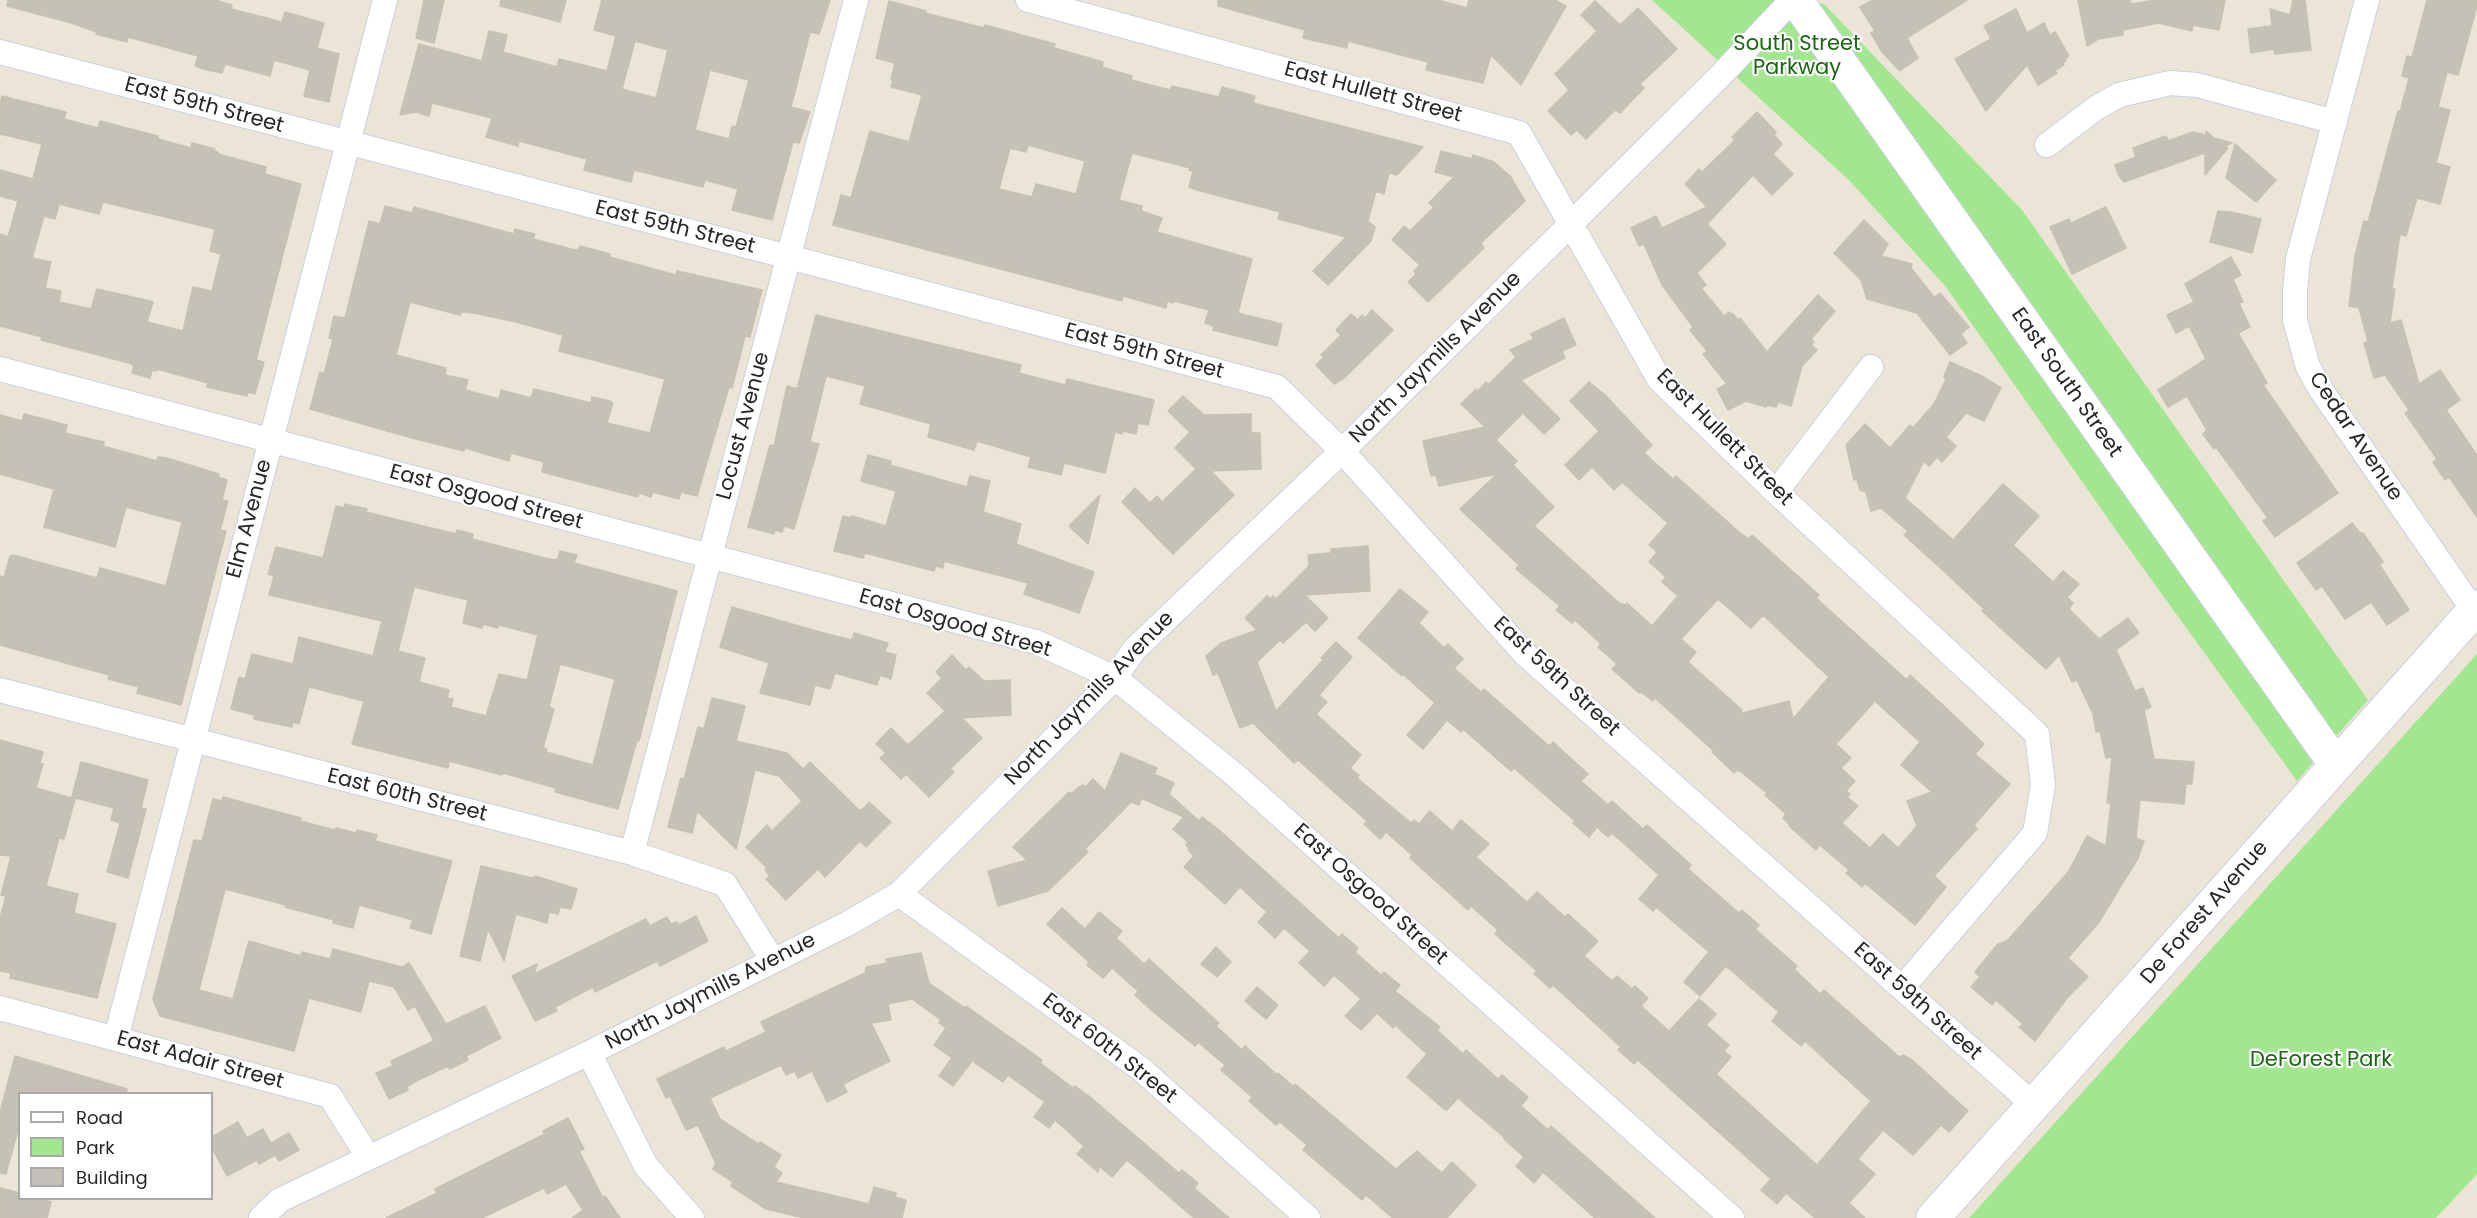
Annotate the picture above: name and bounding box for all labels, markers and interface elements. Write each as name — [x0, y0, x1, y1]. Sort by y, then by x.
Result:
park label: South Street Parkway — [1733, 32, 1861, 82]
street label: East Hullett Street — [1281, 57, 1465, 129]
street label: East 59th Street — [122, 73, 286, 139]
street label: East 59th Street — [592, 196, 758, 260]
street label: North Jaymills Avenue — [1345, 267, 1527, 449]
street label: East South Street — [2005, 303, 2127, 463]
street label: East 59th Street — [1062, 319, 1226, 385]
street label: Locust Avenue — [712, 349, 776, 503]
street label: East Hullett Street — [1650, 364, 1798, 512]
street label: Cedar Avenue — [2303, 368, 2407, 506]
street label: Elm Avenue — [222, 457, 278, 581]
street label: East Osgood Street — [387, 460, 585, 536]
street label: East Osgood Street — [856, 584, 1054, 664]
street label: North Jaymills Avenue — [1000, 607, 1180, 791]
street label: East 59th Street — [1488, 612, 1624, 742]
street label: East 60th Street — [324, 764, 490, 828]
street label: East Osgood Street — [1288, 819, 1452, 971]
street label: De Forest Avenue — [2136, 836, 2274, 990]
street label: North Jaymills Avenue — [602, 928, 820, 1056]
street label: East 59th Street — [1848, 938, 1986, 1066]
street label: East 60th Street — [1037, 989, 1181, 1109]
street label: East Adair Street — [114, 1027, 286, 1095]
park label: DeForest Park — [2250, 1048, 2392, 1074]
legend — [18, 1092, 213, 1200]
text: Road — [76, 1105, 123, 1130]
text: Park — [76, 1135, 115, 1160]
text: Building — [76, 1165, 148, 1190]

